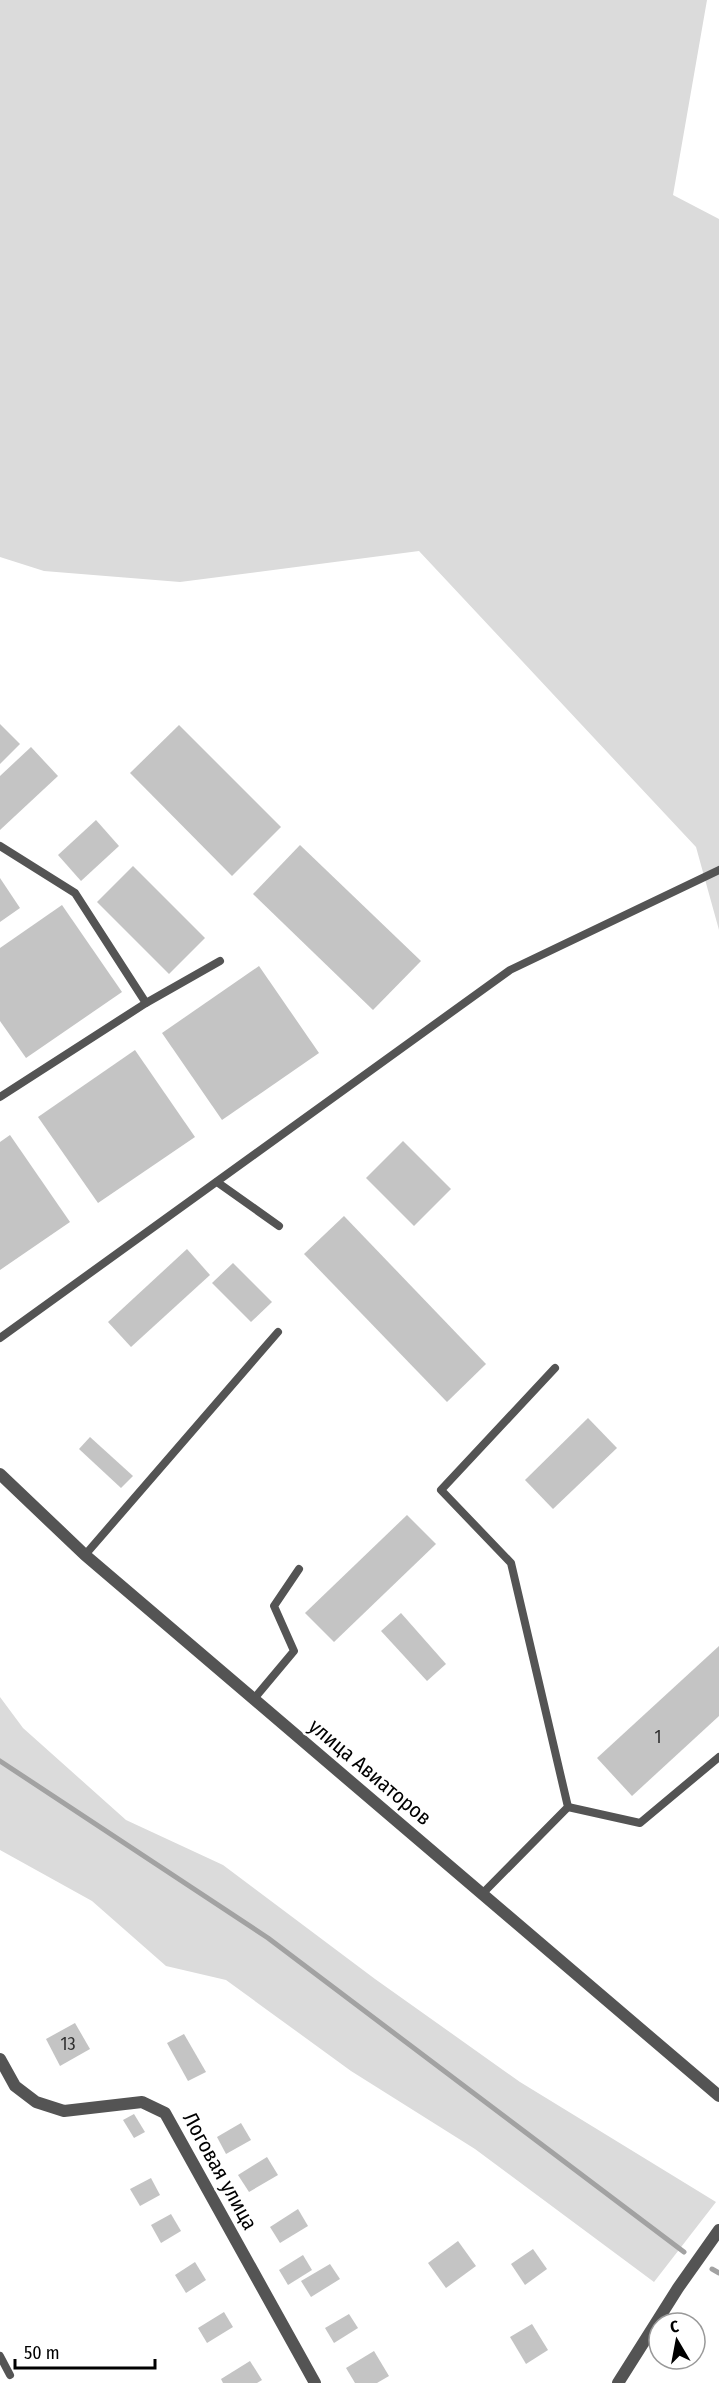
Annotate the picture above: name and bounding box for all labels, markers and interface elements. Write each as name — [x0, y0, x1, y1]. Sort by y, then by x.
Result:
street label: улица Авиаторов — [303, 1713, 437, 1831]
house number: 1 — [654, 1726, 662, 1748]
house number: 13 — [60, 2033, 76, 2055]
street label: Логовая улица — [177, 2108, 263, 2234]
north arrow — [647, 2311, 707, 2371]
text: С — [669, 2317, 681, 2337]
scale bar — [15, 2332, 154, 2370]
text: 50 m — [24, 2342, 60, 2364]

